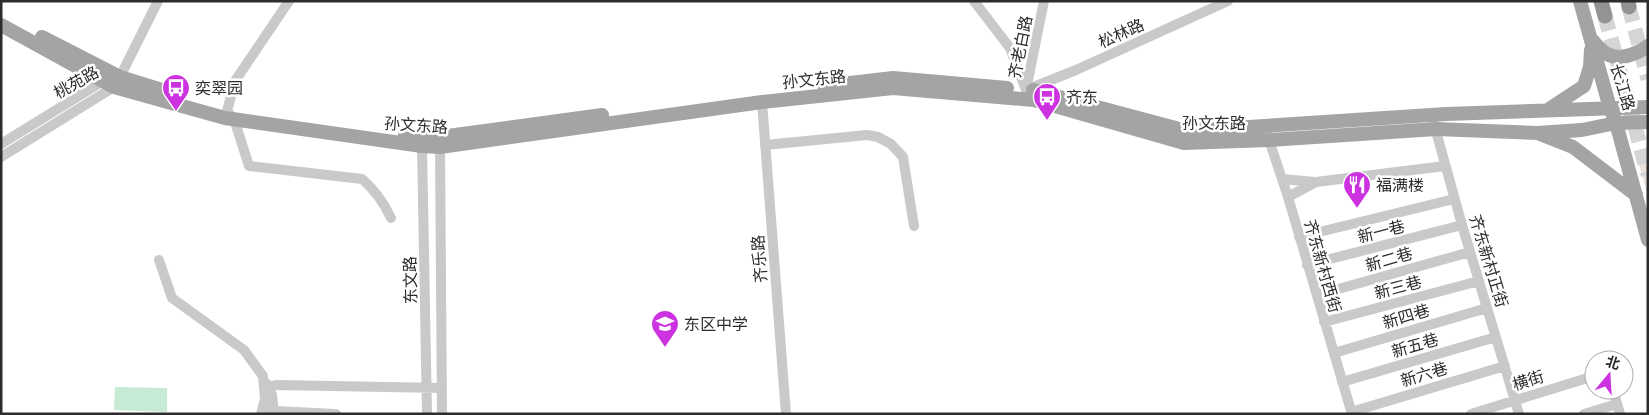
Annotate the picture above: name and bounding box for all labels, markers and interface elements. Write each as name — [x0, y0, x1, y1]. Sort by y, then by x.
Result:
street label: 齐老白路 — [1005, 14, 1036, 80]
street label: 松林路 — [1095, 15, 1147, 52]
street label: 长江路 — [1606, 61, 1639, 113]
street label: 桃苑路 — [51, 62, 102, 102]
street label: 孙文东路 — [781, 67, 847, 92]
bus stop icon: 奕翠园 — [161, 73, 191, 112]
place label: 奕翠园 — [195, 79, 243, 98]
bus stop icon: 齐东 — [1032, 82, 1062, 121]
place label: 齐东 — [1066, 88, 1098, 107]
street label: 孙文东路 — [383, 114, 449, 137]
street label: 孙文东路 — [1182, 114, 1246, 133]
restaurant icon: 福满楼 — [1342, 170, 1372, 209]
place label: 福满楼 — [1376, 176, 1424, 195]
street label: 齐东新村正街 — [1465, 212, 1512, 310]
street label: 新一巷 — [1356, 216, 1407, 247]
street label: 齐东新村西街 — [1300, 217, 1345, 315]
street label: 齐乐路 — [748, 234, 771, 284]
street label: 新二巷 — [1363, 244, 1415, 275]
street label: 东文路 — [401, 256, 420, 304]
street label: 新三巷 — [1372, 272, 1424, 303]
street label: 新四巷 — [1380, 300, 1432, 333]
school or university icon: 东区中学 — [650, 309, 680, 348]
place label: 东区中学 — [684, 315, 748, 334]
street label: 新五巷 — [1389, 330, 1441, 361]
north arrow — [1584, 350, 1634, 400]
text: 北 — [1604, 352, 1622, 373]
street label: 新六巷 — [1398, 358, 1450, 391]
street label: 横街 — [1510, 367, 1546, 394]

